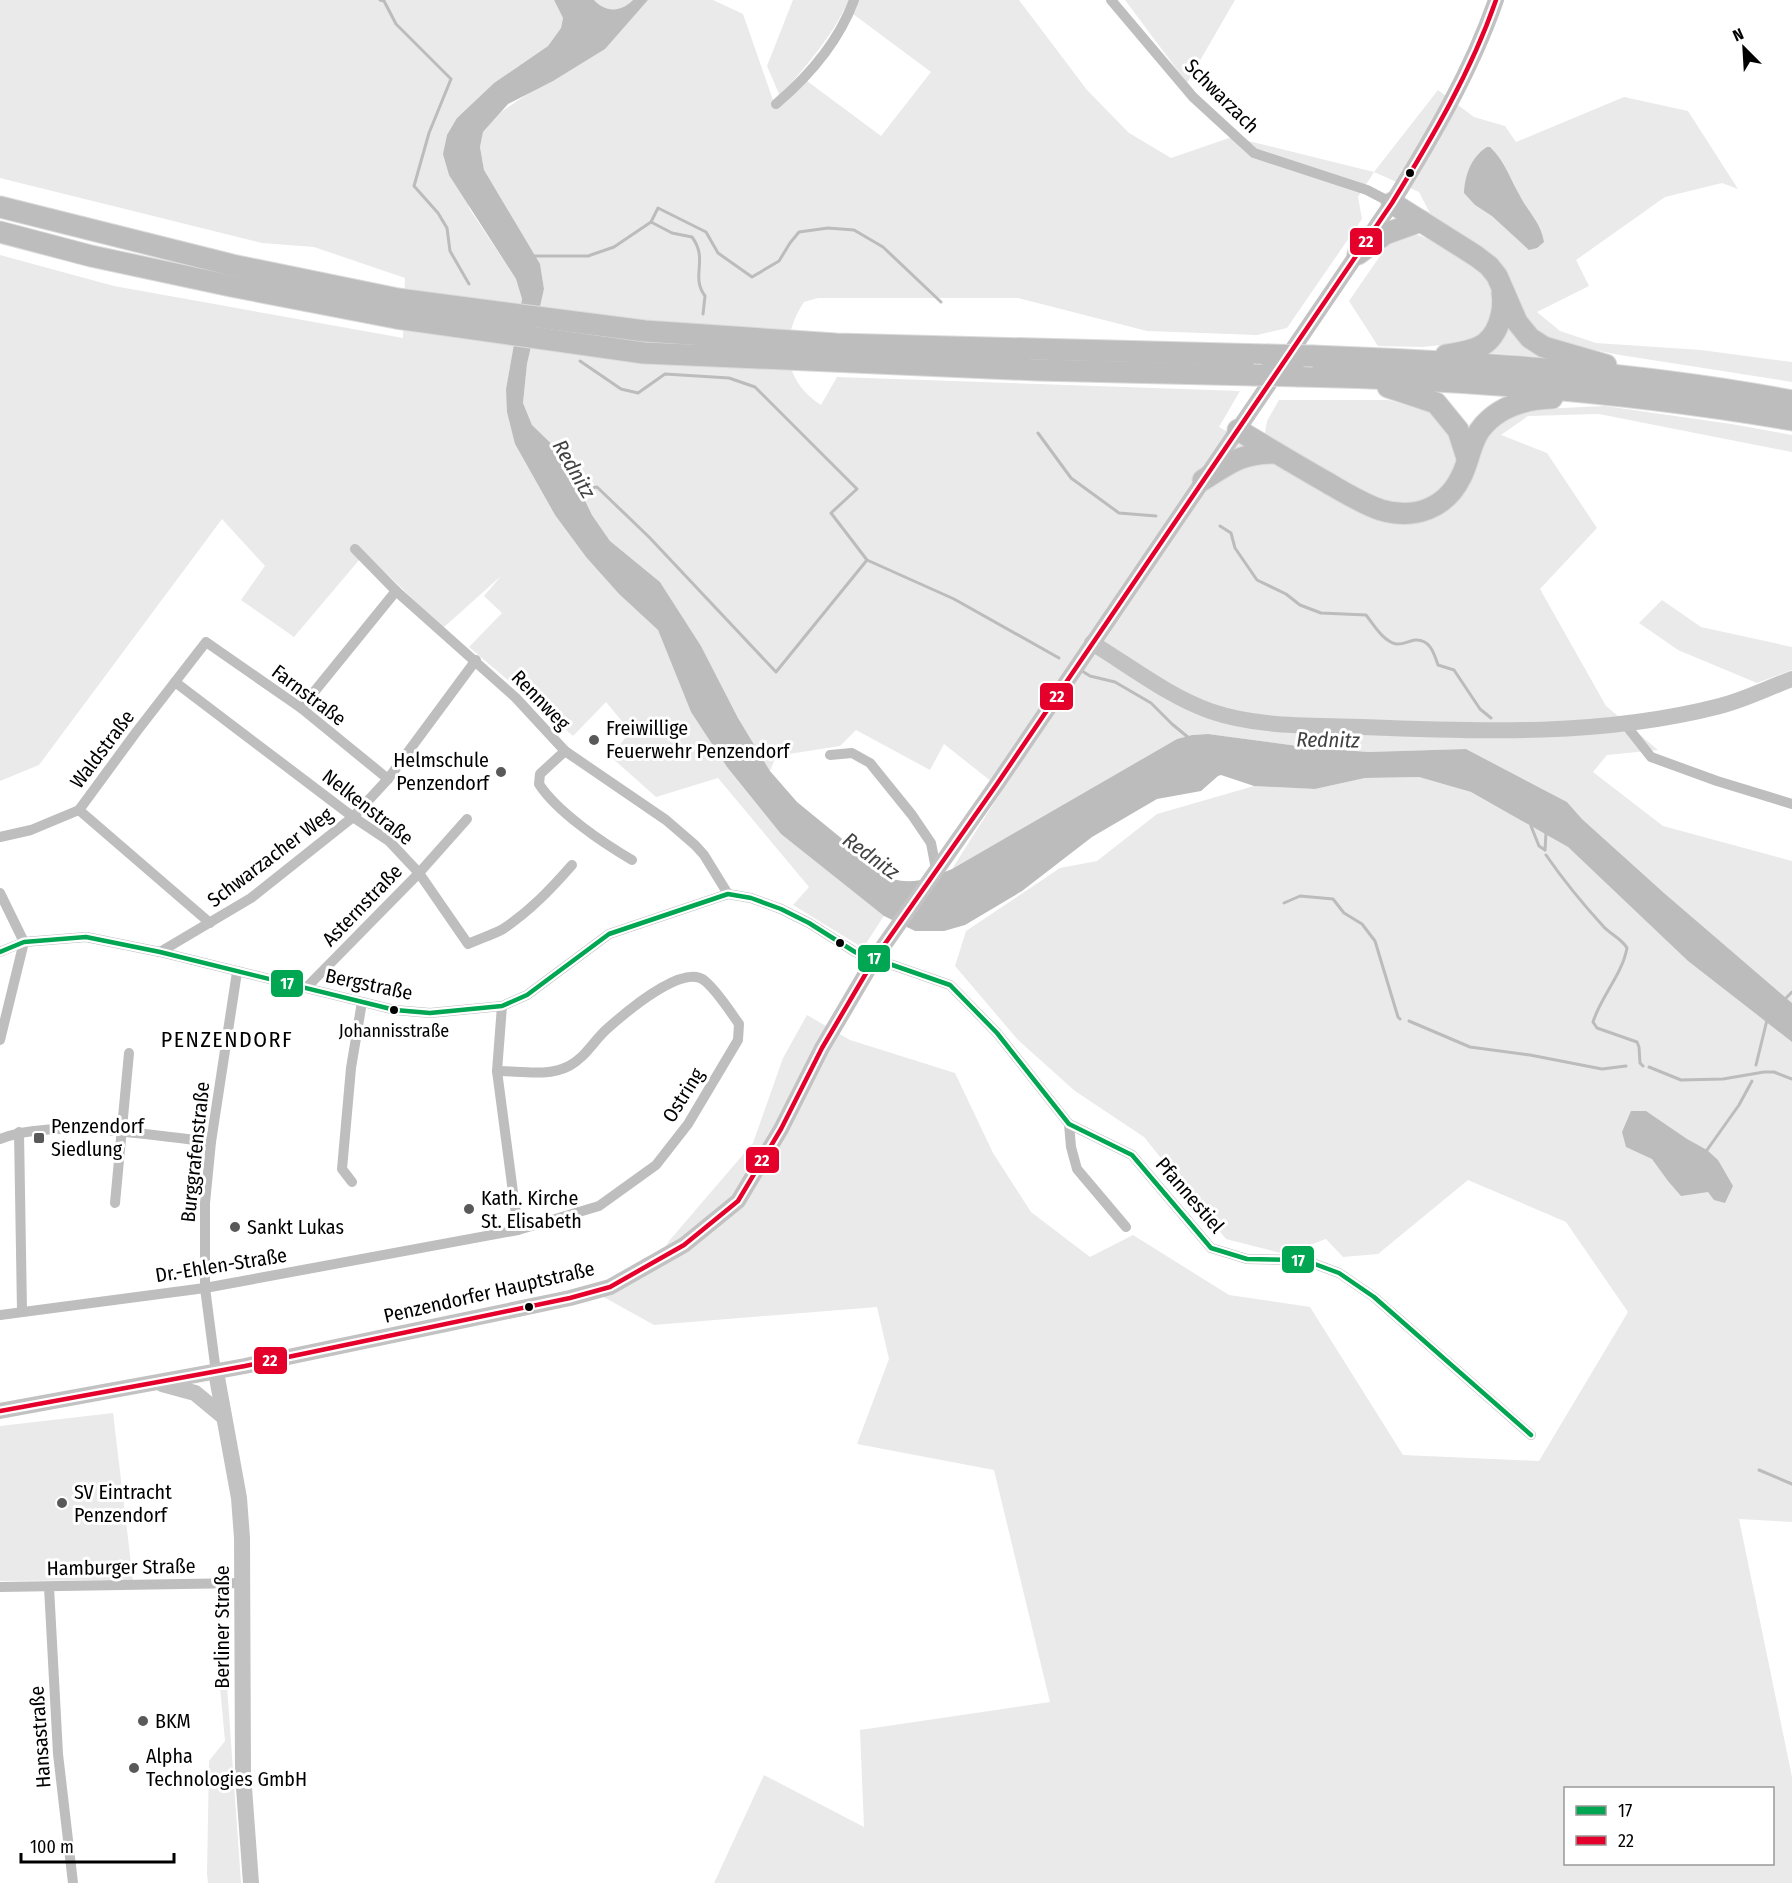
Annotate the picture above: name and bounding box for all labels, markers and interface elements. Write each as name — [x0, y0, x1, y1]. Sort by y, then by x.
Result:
north arrow — [1714, 18, 1774, 78]
text: N — [1730, 24, 1746, 45]
street label: Schwarzach — [1180, 54, 1264, 138]
unlabelled marker — [1404, 167, 1416, 179]
line badge: 22 — [1349, 227, 1383, 256]
text: 22 — [1358, 232, 1374, 251]
water label: Rednitz — [547, 435, 602, 504]
street label: Farnstraße — [267, 659, 351, 731]
street label: Rennweg — [507, 665, 576, 735]
line badge: 22 — [1039, 682, 1074, 711]
text: 22 — [1049, 687, 1065, 706]
street label: Waldstraße — [65, 705, 139, 793]
place label: Freiwillige Feuerwehr Penzendorf — [606, 716, 791, 763]
water label: Rednitz — [1296, 726, 1361, 754]
marker: Freiwillige Feuerwehr Penzendorf — [587, 733, 601, 747]
place label: Helmschule Penzendorf — [393, 748, 491, 795]
street label: Nelkenstraße — [318, 764, 418, 850]
marker: Helmschule Penzendorf — [494, 765, 508, 779]
street label: Schwarzacher Weg — [203, 802, 338, 912]
water label: Rednitz — [838, 827, 905, 886]
street label: Asternstraße — [317, 859, 407, 951]
unlabelled marker — [834, 937, 846, 949]
line badge: 17 — [857, 944, 891, 973]
text: 17 — [867, 949, 881, 968]
street label: Bergstraße — [323, 963, 415, 1005]
line badge: 17 — [270, 969, 304, 998]
text: 17 — [280, 974, 294, 993]
marker: Johannisstraße — [388, 1004, 400, 1016]
place label: Johannisstraße — [339, 1020, 449, 1042]
district label: PENZENDORF — [161, 1026, 293, 1053]
street label: Ostring — [657, 1063, 709, 1127]
street label: Burggrafenstraße — [176, 1081, 214, 1223]
place label: Penzendorf Siedlung — [51, 1114, 146, 1161]
marker: Penzendorf Siedlung — [32, 1131, 46, 1145]
line badge: 22 — [745, 1146, 780, 1174]
text: 22 — [754, 1151, 770, 1170]
street label: Pfannestiel — [1151, 1152, 1229, 1238]
place label: Kath. Kirche St. Elisabeth — [481, 1186, 582, 1233]
marker: Kath. Kirche St. Elisabeth — [462, 1202, 476, 1216]
place label: Sankt Lukas — [247, 1215, 344, 1239]
marker: Sankt Lukas — [228, 1220, 242, 1234]
street label: Dr.-Ehlen-Straße — [153, 1243, 289, 1287]
line badge: 17 — [1281, 1245, 1315, 1274]
text: 17 — [1291, 1251, 1305, 1270]
street label: Penzendorfer Hauptstraße — [381, 1256, 597, 1328]
unlabelled marker — [523, 1301, 535, 1313]
line badge: 22 — [253, 1346, 288, 1375]
text: 22 — [262, 1351, 278, 1370]
place label: SV Eintracht Penzendorf — [74, 1480, 172, 1527]
marker: SV Eintracht Penzendorf — [55, 1496, 69, 1510]
street label: Hamburger Straße — [46, 1554, 196, 1580]
street label: Berliner Straße — [210, 1565, 234, 1689]
street label: Hansastraße — [24, 1685, 56, 1789]
place label: BKM — [155, 1709, 191, 1733]
marker: BKM — [136, 1714, 150, 1728]
place label: Alpha Technologies GmbH — [146, 1744, 307, 1791]
marker: Alpha Technologies GmbH — [127, 1761, 141, 1775]
legend — [1564, 1787, 1774, 1865]
text: 17 — [1618, 1800, 1632, 1822]
scale bar — [21, 1826, 174, 1864]
text: 22 — [1618, 1830, 1634, 1852]
text: 100 m — [30, 1836, 74, 1858]

